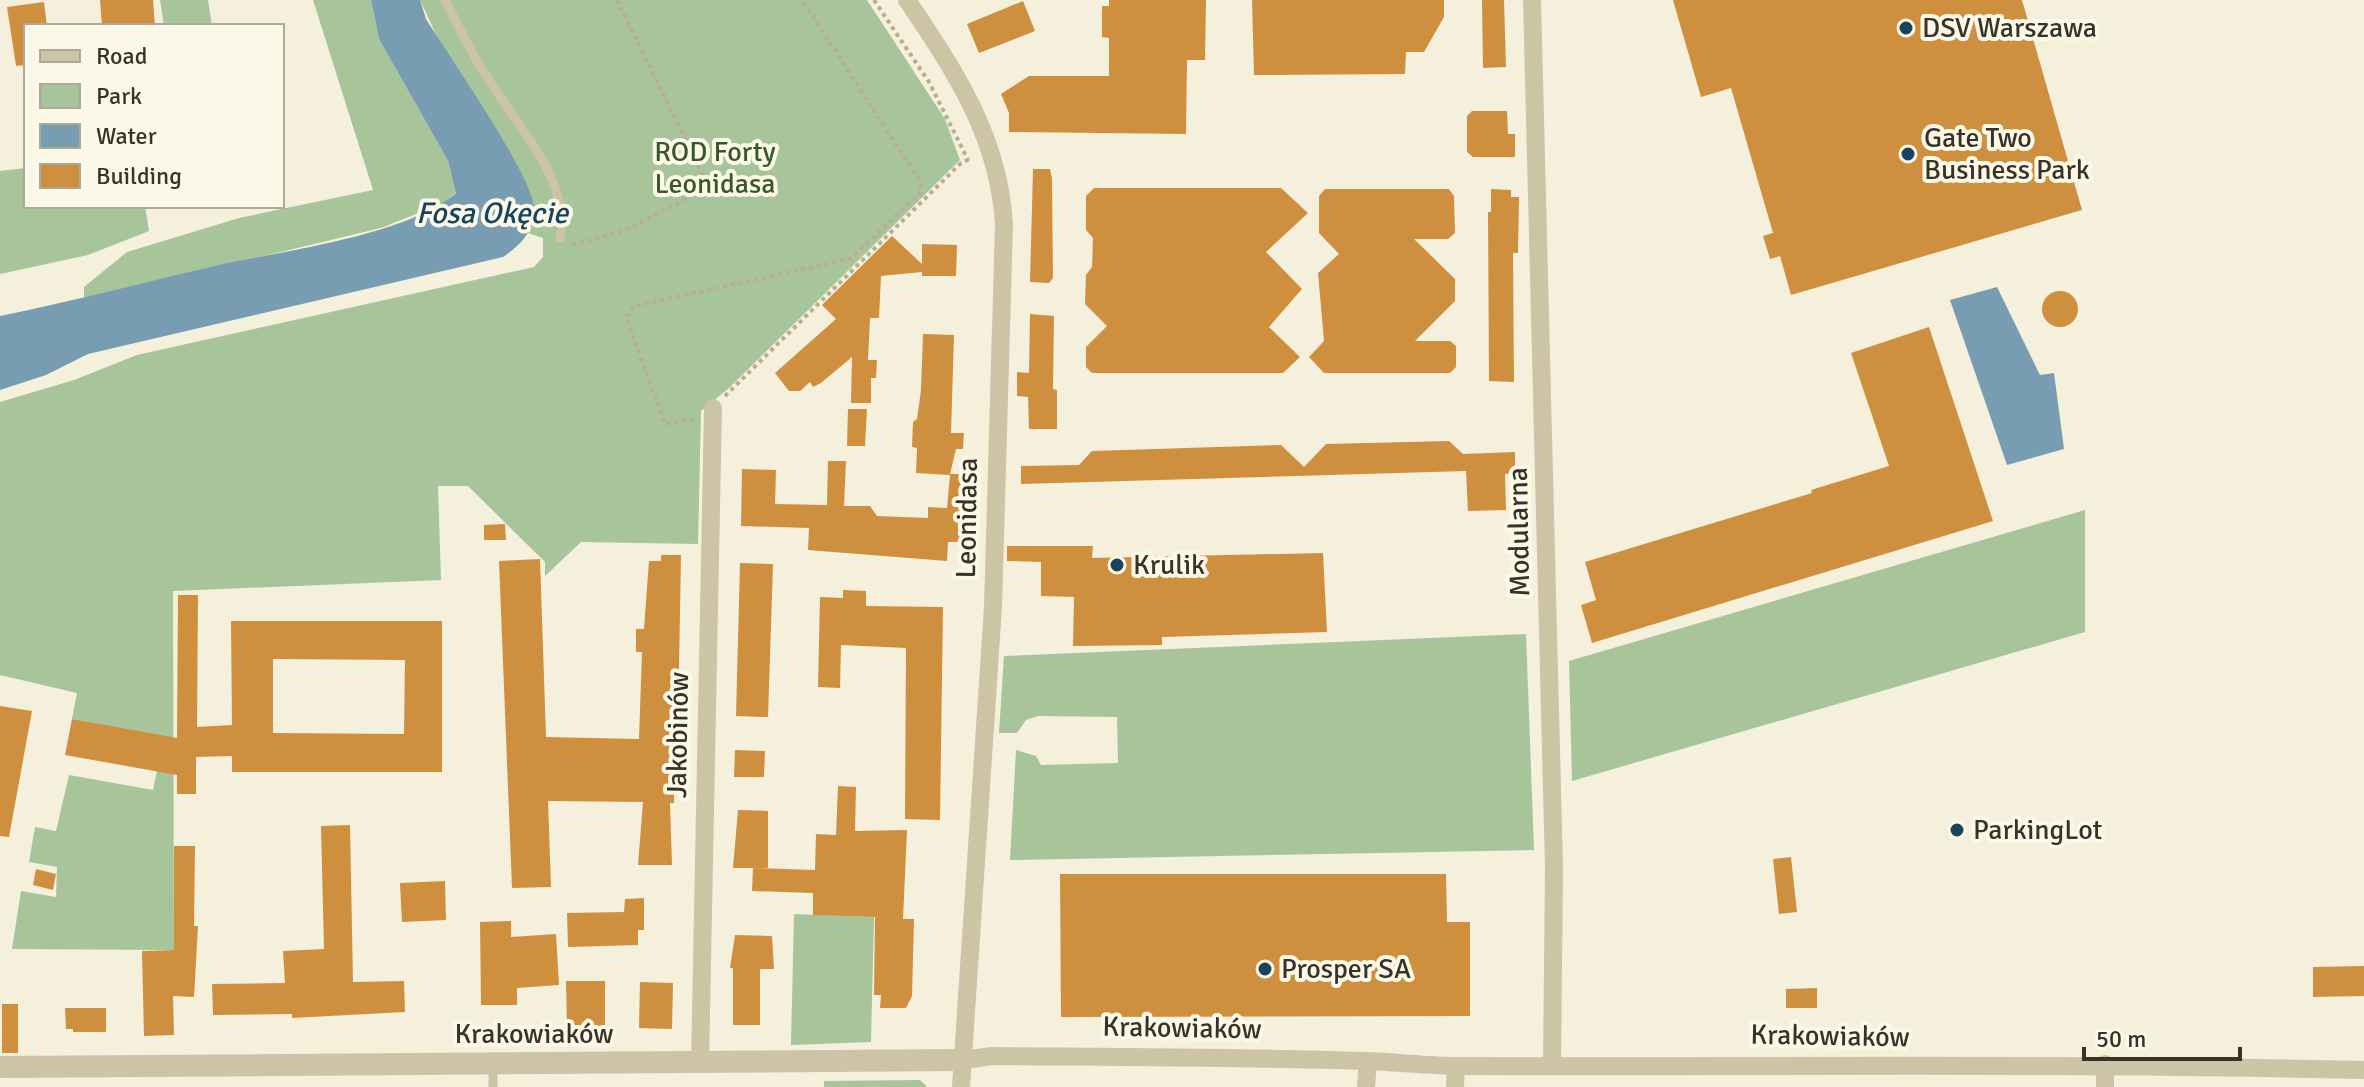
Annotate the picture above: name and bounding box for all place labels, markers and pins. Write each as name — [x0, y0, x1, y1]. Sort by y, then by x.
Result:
place label: DSV Warszawa — [1922, 11, 2097, 45]
marker: DSV Warszawa — [1897, 19, 1915, 37]
place label: Gate Two Business Park — [1924, 121, 2090, 187]
marker: Gate Two Business Park — [1899, 145, 1917, 163]
place label: Krulik — [1133, 548, 1205, 582]
marker: Krulik — [1108, 556, 1126, 574]
place label: ParkingLot — [1973, 813, 2102, 847]
marker: ParkingLot — [1948, 821, 1966, 839]
place label: Prosper SA — [1281, 952, 1411, 986]
marker: Prosper SA — [1256, 960, 1274, 978]

